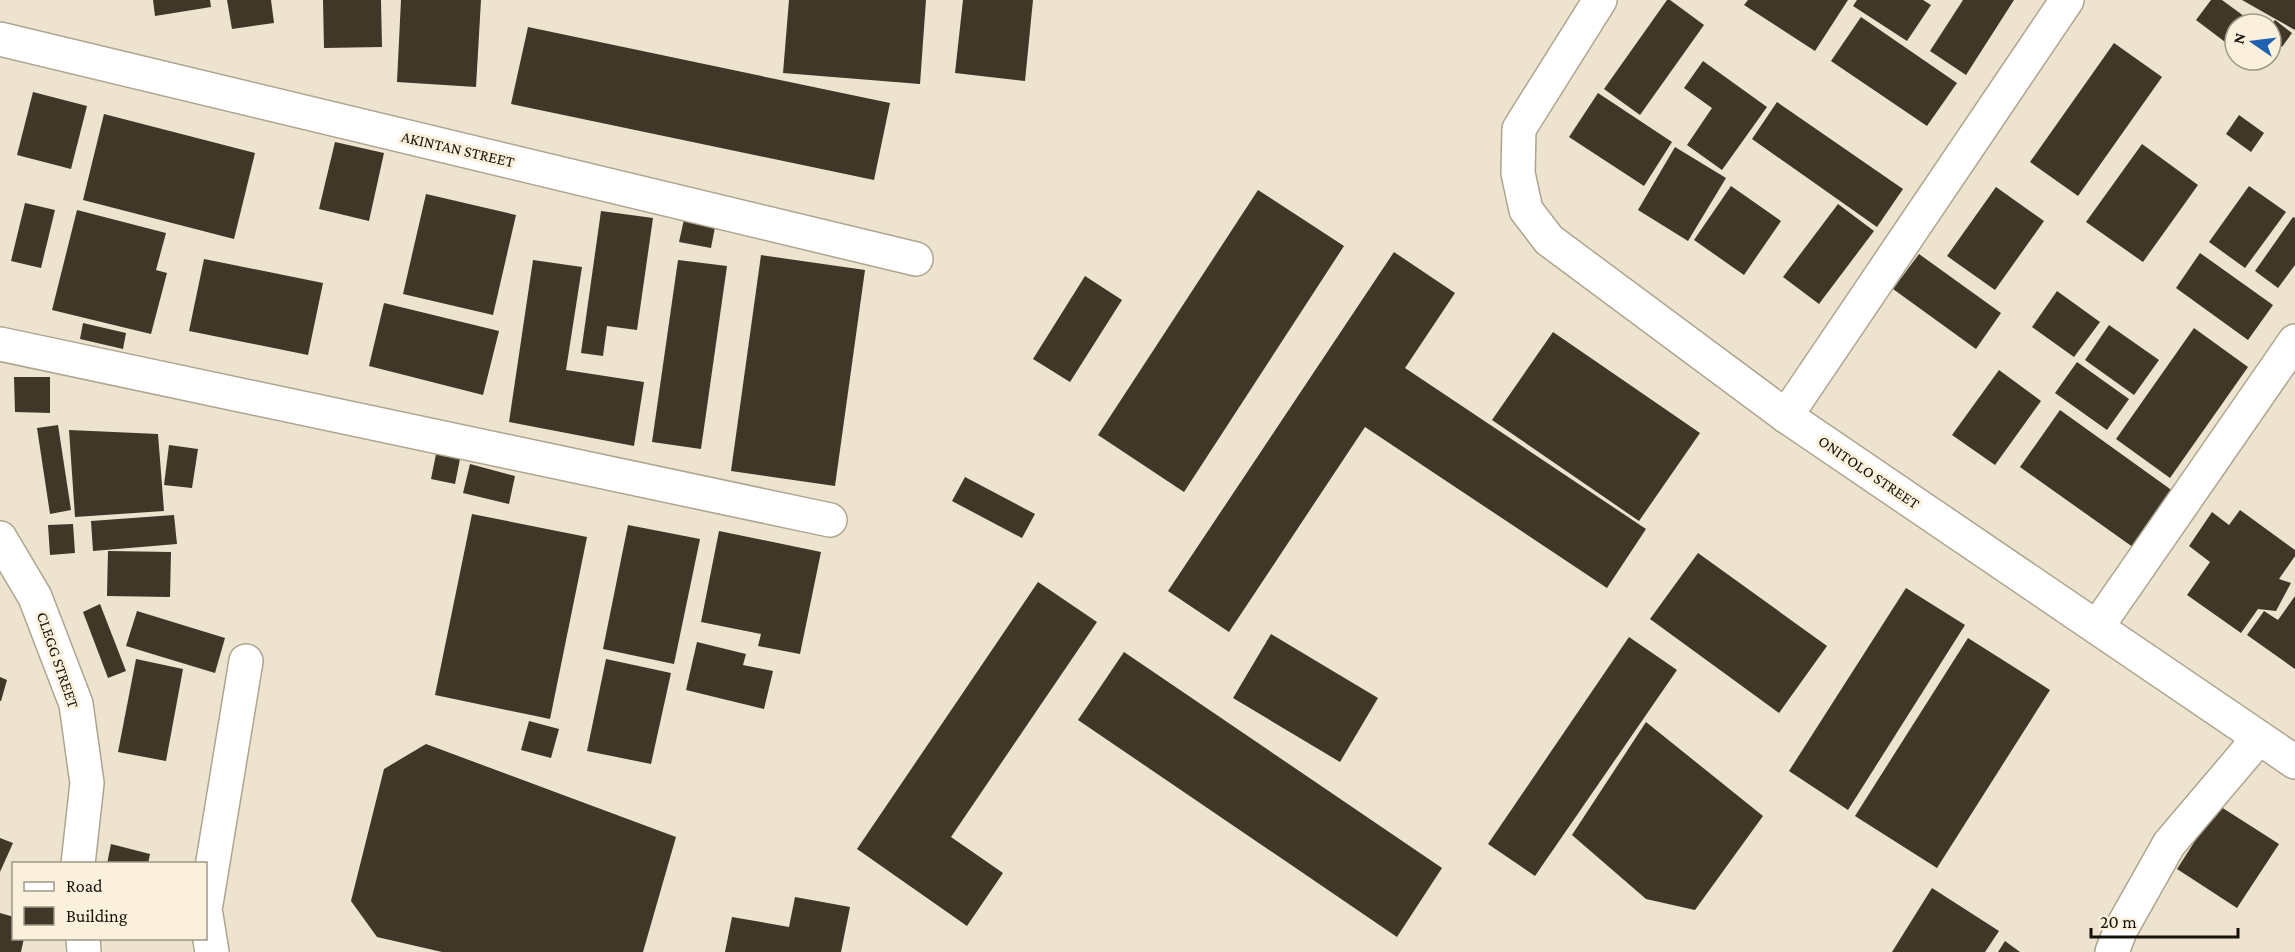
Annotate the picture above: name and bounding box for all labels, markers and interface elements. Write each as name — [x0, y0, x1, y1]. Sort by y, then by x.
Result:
north arrow — [2223, 12, 2283, 72]
text: N — [2229, 31, 2249, 46]
street label: AKINTAN STREET — [400, 128, 516, 170]
street label: ONITOLO STREET — [1815, 432, 1923, 512]
street label: CLEGG STREET — [34, 610, 82, 710]
legend — [12, 862, 207, 940]
text: Road — [66, 876, 103, 896]
scale bar — [2091, 901, 2238, 939]
text: Building — [66, 906, 128, 926]
text: 20 m — [2100, 912, 2137, 932]

